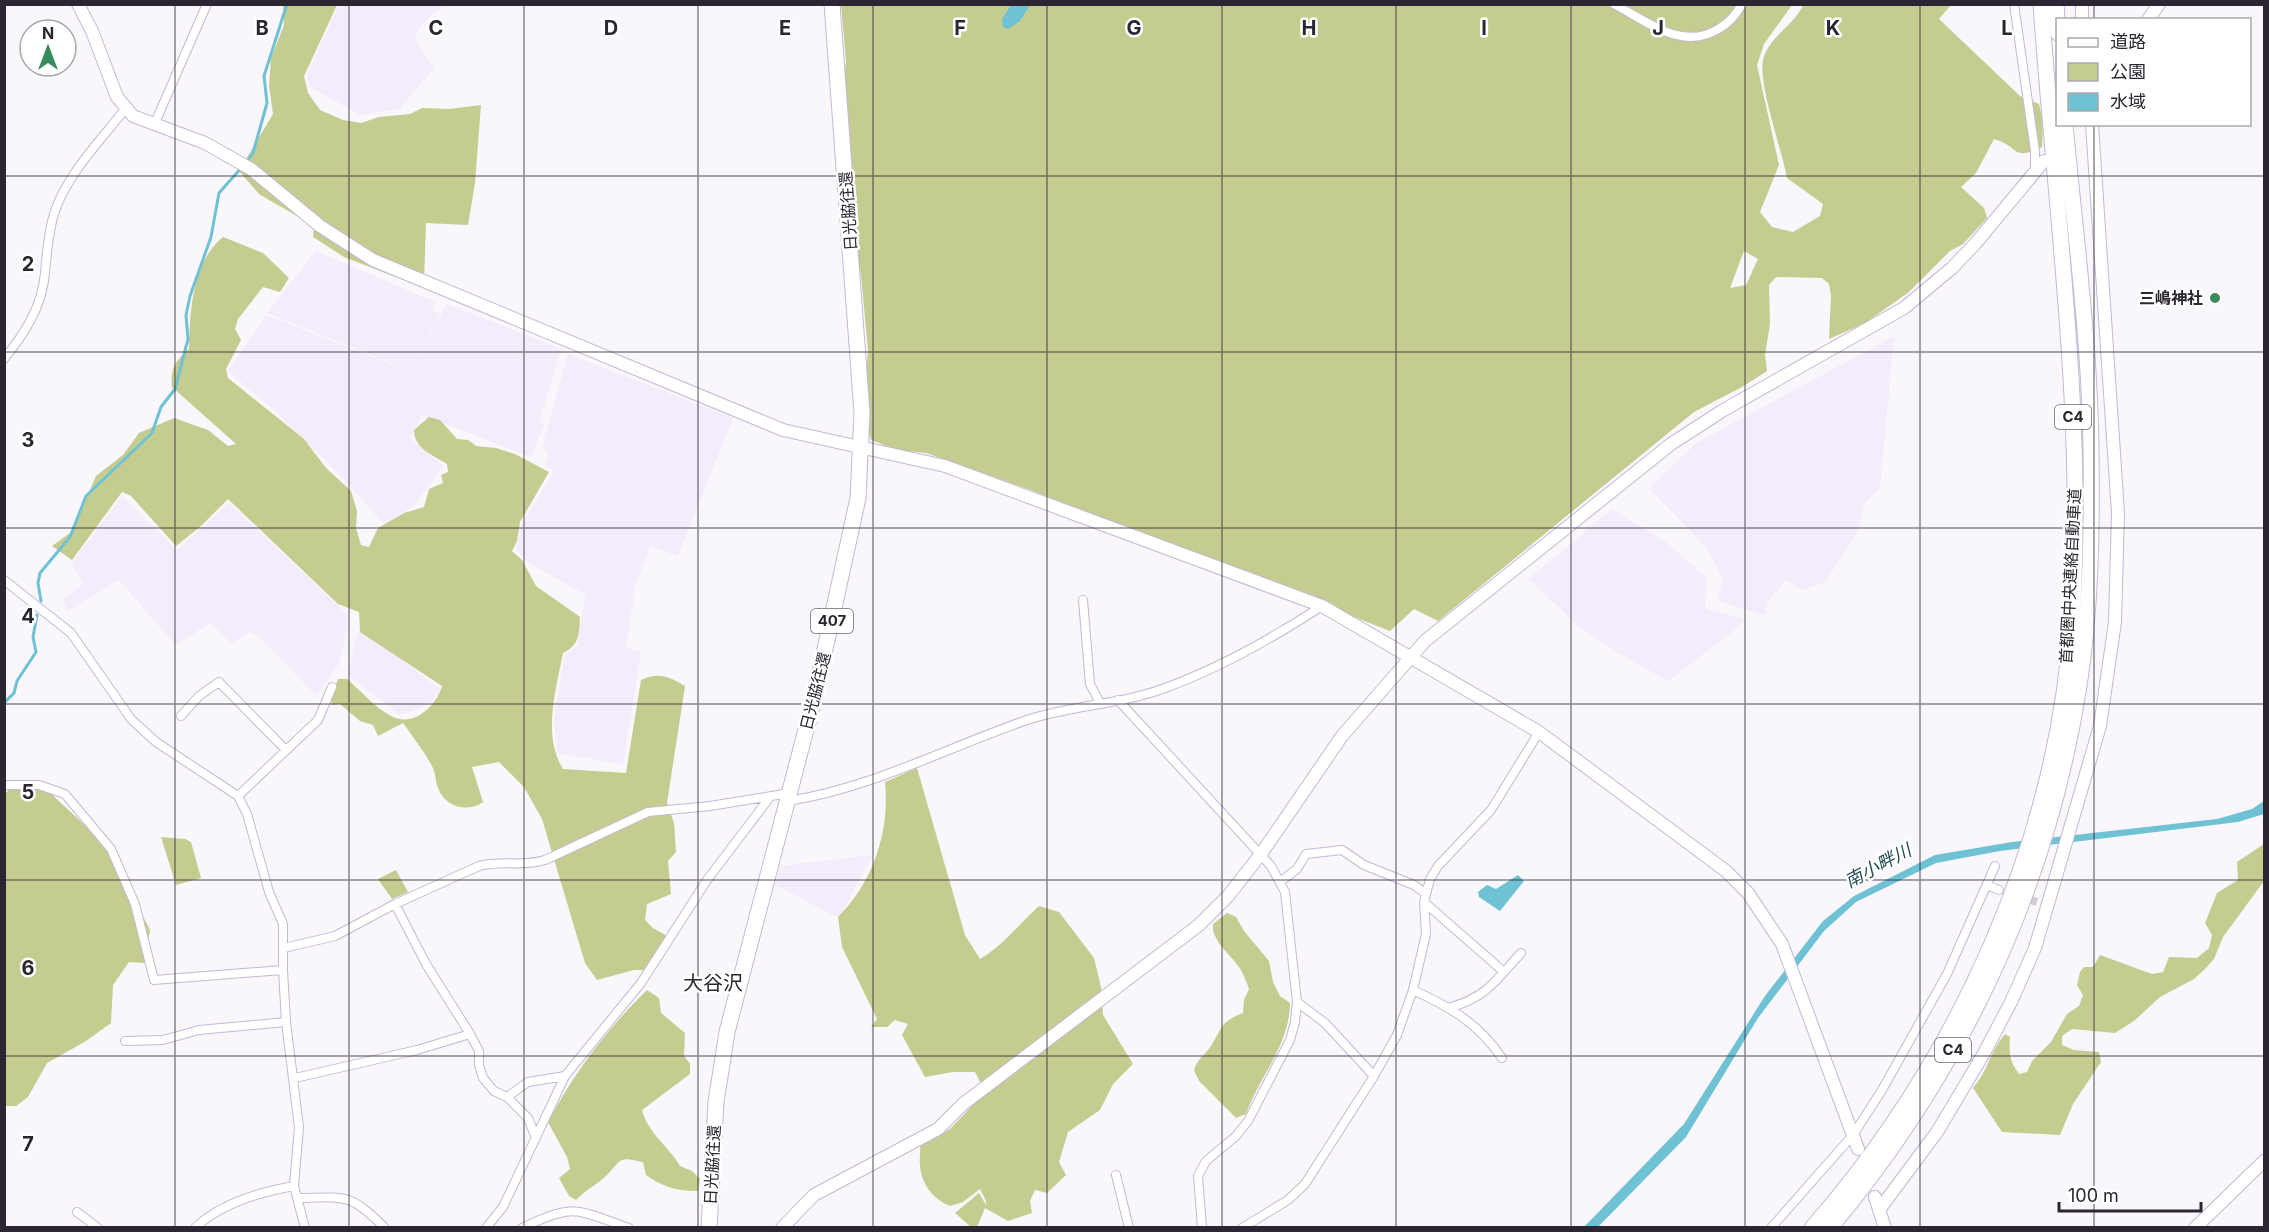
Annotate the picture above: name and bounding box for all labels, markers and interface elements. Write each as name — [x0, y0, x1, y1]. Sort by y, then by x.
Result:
text: B — [255, 16, 269, 40]
text: C — [429, 16, 443, 40]
text: D — [604, 16, 618, 40]
text: E — [779, 16, 791, 40]
text: F — [954, 16, 966, 40]
text: G — [1126, 16, 1142, 40]
text: H — [1302, 16, 1316, 40]
text: I — [1481, 16, 1487, 40]
text: J — [1652, 16, 1664, 40]
text: K — [1826, 16, 1840, 40]
text: L — [2001, 16, 2013, 40]
north arrow — [18, 18, 78, 78]
legend — [2056, 18, 2251, 126]
text: N — [42, 23, 54, 43]
text: 道路 — [2110, 31, 2146, 52]
text: 公園 — [2110, 61, 2146, 82]
text: 水域 — [2110, 91, 2146, 112]
street label: 日光脇往還 — [835, 170, 861, 252]
text: 2 — [22, 252, 34, 276]
place label: 三嶋神社 — [2139, 288, 2203, 308]
marker: 三嶋神社 — [2208, 291, 2222, 305]
road number: C4 — [2055, 405, 2091, 429]
text: 3 — [22, 428, 34, 452]
street label: 首都圏中央連絡自動車道 — [2055, 488, 2085, 664]
text: 4 — [21, 604, 35, 628]
road number: 407 — [811, 609, 853, 633]
street label: 日光脇往還 — [796, 650, 834, 732]
text: 5 — [22, 780, 34, 804]
water label: 南小畔川 — [1841, 838, 1916, 892]
text: 6 — [22, 956, 35, 980]
district label: 大谷沢 — [683, 971, 743, 995]
road number: C4 — [1935, 1038, 1971, 1062]
street label: 日光脇往還 — [700, 1125, 724, 1205]
text: 7 — [22, 1132, 34, 1156]
scale bar — [2059, 1175, 2202, 1213]
text: 100 m — [2068, 1185, 2119, 1206]

